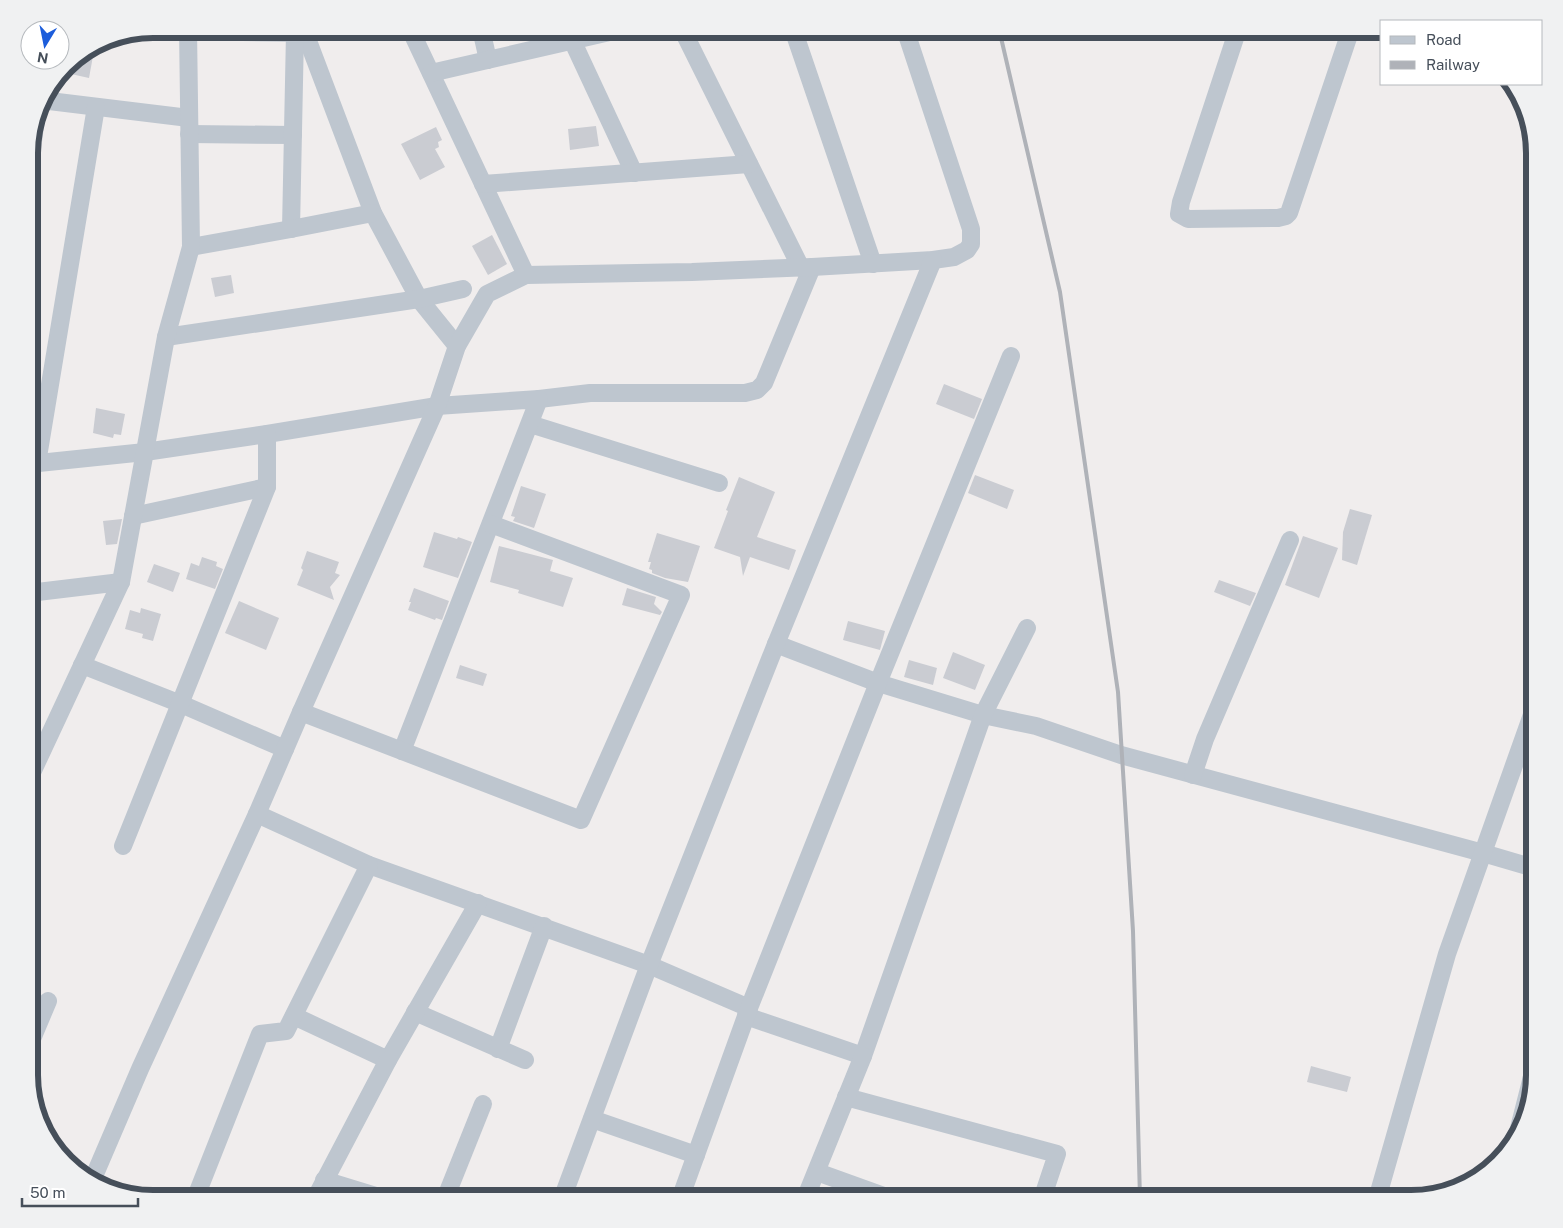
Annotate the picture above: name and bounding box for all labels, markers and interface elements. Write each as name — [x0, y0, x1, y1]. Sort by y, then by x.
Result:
north arrow — [20, 20, 70, 70]
legend — [1380, 20, 1543, 85]
text: Road — [1426, 31, 1462, 48]
text: N — [36, 49, 50, 67]
text: Railway — [1426, 56, 1480, 73]
scale bar — [22, 1176, 139, 1208]
text: 50 m — [30, 1184, 65, 1201]

